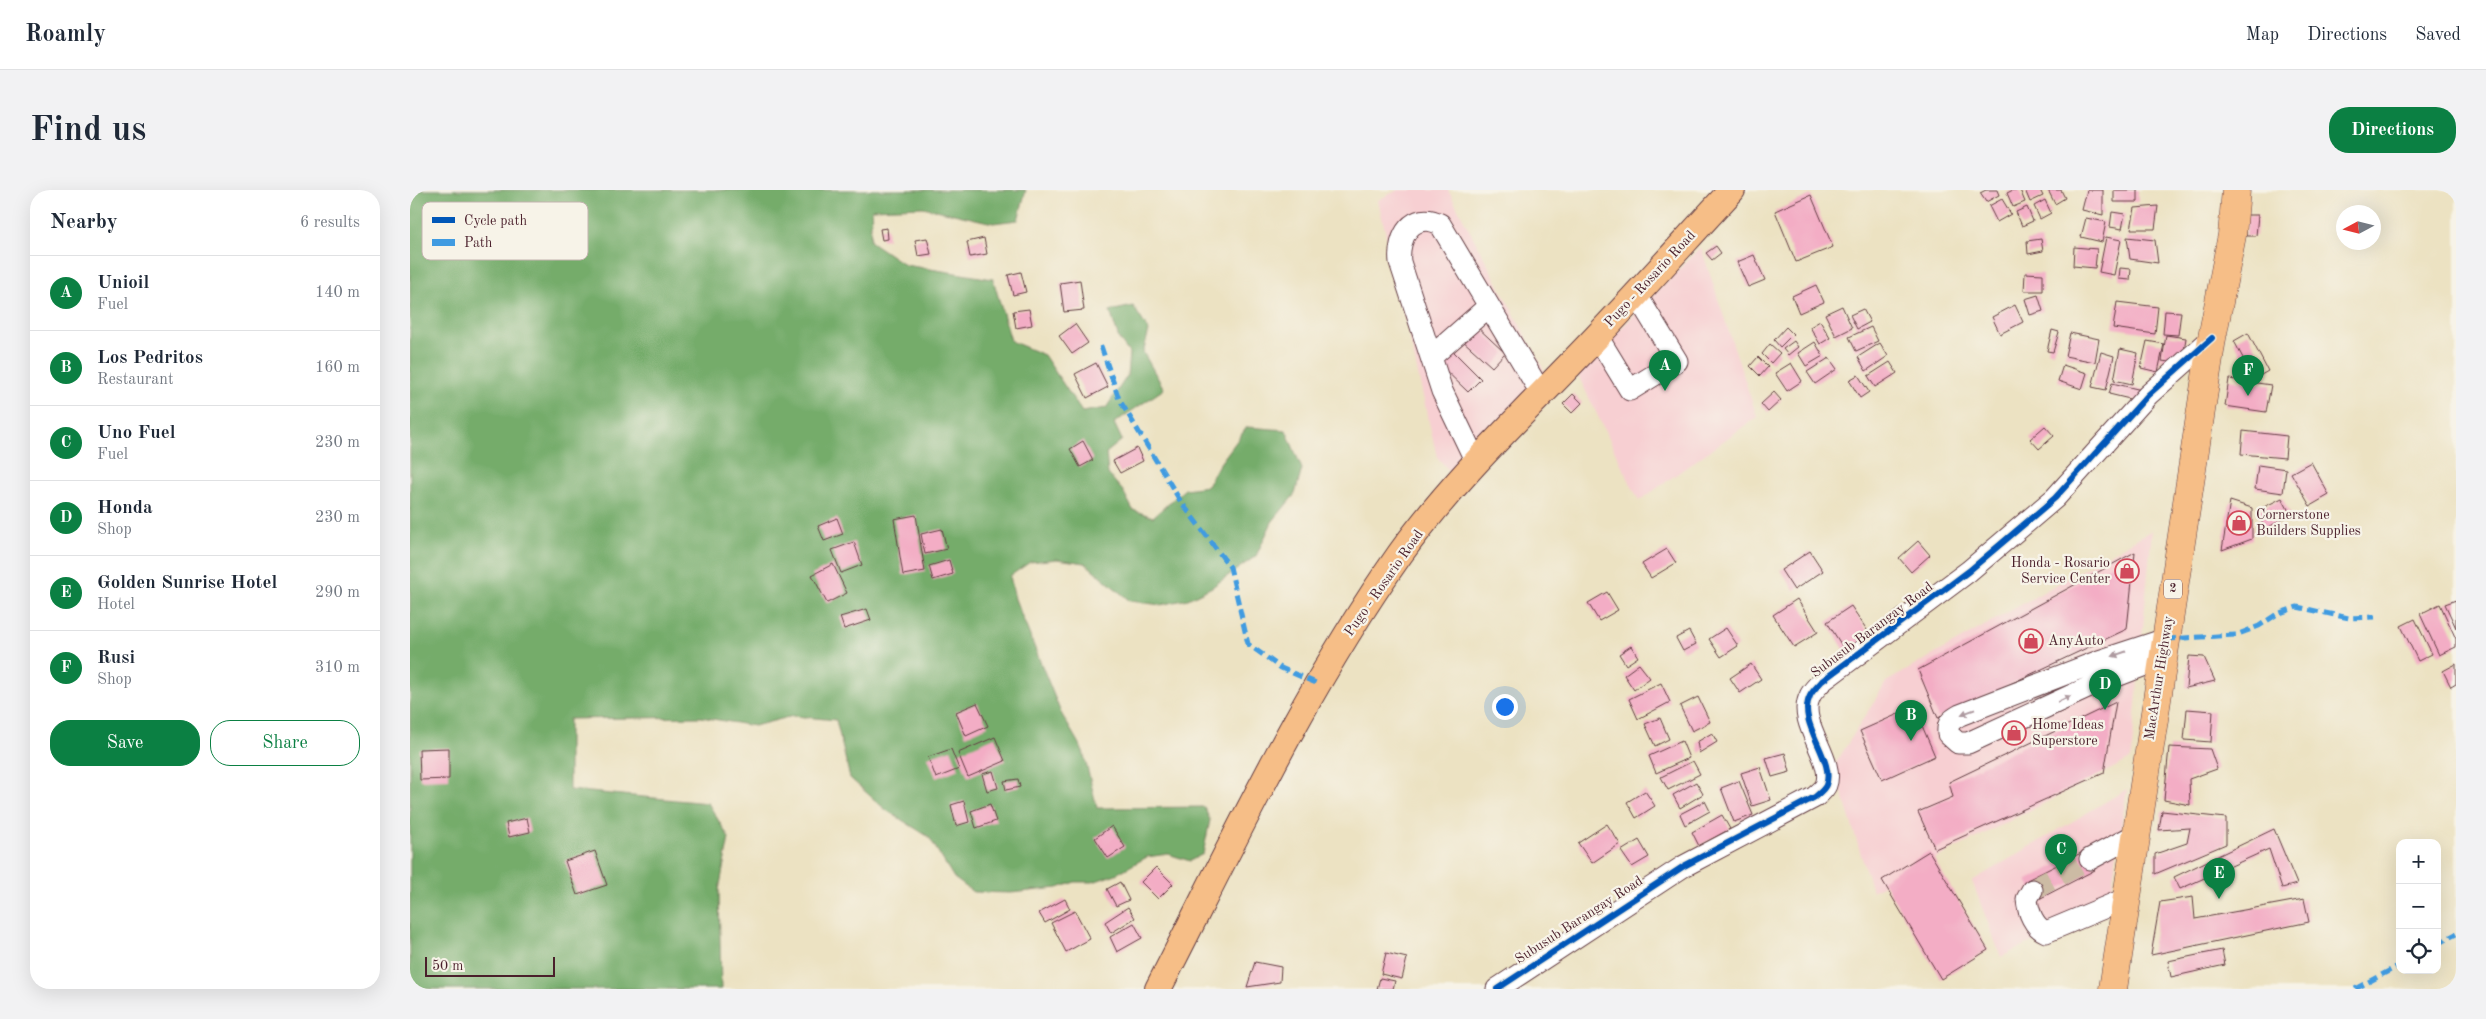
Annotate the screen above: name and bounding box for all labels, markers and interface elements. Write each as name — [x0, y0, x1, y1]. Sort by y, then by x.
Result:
text: Roamly — [25, 23, 106, 47]
text: Map — [2246, 26, 2279, 44]
text: Directions — [2307, 26, 2387, 44]
text: Saved — [2415, 26, 2461, 44]
button: Directions — [2329, 107, 2456, 153]
text: Find us — [30, 113, 146, 148]
legend — [422, 202, 588, 260]
north arrow — [2336, 205, 2381, 250]
text: Nearby — [50, 212, 118, 233]
text: Cycle path — [464, 214, 527, 228]
text: 6 results — [300, 215, 360, 231]
street label: Pugo - Rosario Road — [1602, 228, 1698, 330]
text: Path — [464, 236, 493, 250]
text: Unioil — [97, 274, 149, 293]
text: A — [60, 285, 72, 301]
text: 140 m — [315, 285, 360, 301]
text: Fuel — [97, 297, 128, 313]
text: Los Pedritos — [97, 349, 203, 368]
pin: A — [1649, 350, 1681, 391]
pin: F — [2232, 355, 2264, 396]
text: B — [60, 360, 72, 376]
text: 160 m — [315, 360, 360, 376]
text: Restaurant — [97, 372, 174, 388]
text: Uno Fuel — [97, 424, 176, 443]
text: C — [61, 435, 71, 451]
text: 230 m — [315, 435, 360, 451]
text: Fuel — [97, 447, 128, 463]
text: Honda — [97, 499, 153, 518]
place label: Cornerstone Builders Supplies — [2256, 508, 2361, 538]
text: D — [60, 510, 72, 526]
text: 230 m — [315, 510, 360, 526]
shop icon: Cornerstone Builders Supplies — [2226, 510, 2252, 536]
text: Shop — [97, 522, 132, 538]
street label: Pugo - Rosario Road — [1342, 527, 1426, 639]
place label: Honda - Rosario Service Center — [2011, 556, 2110, 586]
shop icon: Honda - Rosario Service Center — [2114, 558, 2140, 584]
text: Golden Sunrise Hotel — [97, 574, 277, 593]
road number: 2 — [2164, 579, 2182, 598]
street label: Subusub Barangay Road — [1808, 580, 1936, 680]
text: E — [60, 585, 72, 601]
text: 290 m — [315, 585, 360, 601]
text: Hotel — [97, 597, 135, 613]
street label: MacArthur Highway — [2142, 614, 2176, 741]
shop icon: AnyAuto — [2018, 628, 2044, 654]
place label: AnyAuto — [2048, 634, 2104, 648]
text: Rusi — [97, 649, 135, 668]
one-way arrow — [2111, 650, 2126, 658]
text: F — [61, 660, 71, 676]
text: 310 m — [315, 660, 360, 676]
pin: D — [2089, 669, 2121, 710]
text: Shop — [97, 672, 132, 688]
your location — [1492, 694, 1518, 720]
one-way arrow — [2057, 695, 2071, 703]
pin: B — [1895, 700, 1927, 741]
one-way arrow — [1960, 709, 1975, 716]
place label: Home Ideas Superstore — [2032, 718, 2104, 748]
button: Save — [50, 720, 200, 766]
button: Share — [210, 720, 360, 766]
shop icon: Home Ideas Superstore — [2001, 720, 2027, 746]
pin: C — [2045, 834, 2077, 875]
map controls — [2396, 839, 2441, 974]
button: + — [2396, 839, 2441, 884]
pin: E — [2203, 858, 2235, 899]
street label: Subusub Barangay Road — [1513, 874, 1645, 966]
button: − — [2396, 884, 2441, 929]
button: locate — [2396, 929, 2441, 974]
scale bar — [425, 954, 555, 977]
text: 50 m — [432, 959, 463, 973]

